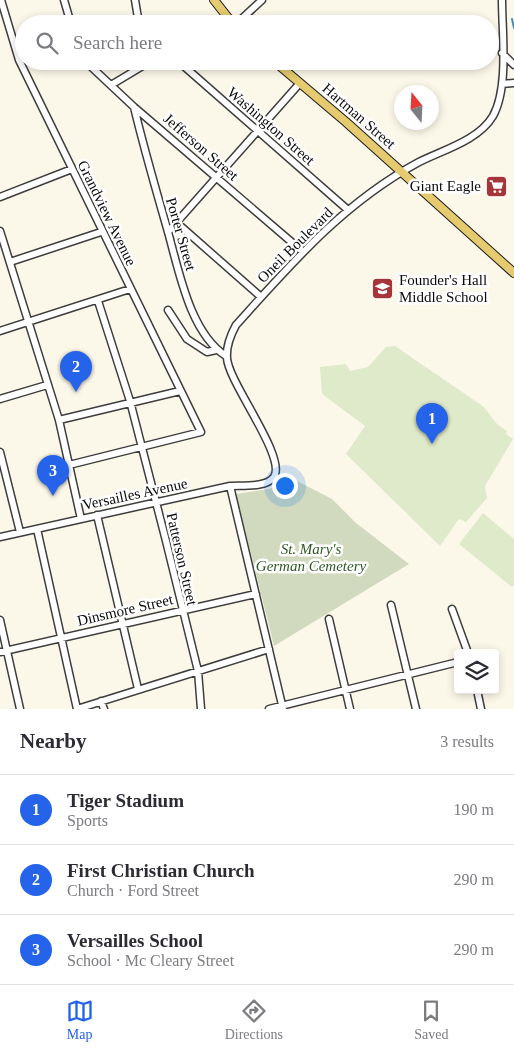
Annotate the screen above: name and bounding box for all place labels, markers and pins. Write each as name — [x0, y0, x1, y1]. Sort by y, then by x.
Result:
supermarket icon: Giant Eagle — [485, 174, 509, 198]
place label: Giant Eagle — [410, 178, 481, 194]
place label: Founder's Hall Middle School — [399, 272, 488, 305]
school or university icon: Founder's Hall Middle School — [371, 277, 395, 301]
pin: 2 — [60, 351, 92, 392]
pin: 1 — [416, 403, 448, 444]
pin: 3 — [37, 455, 69, 496]

